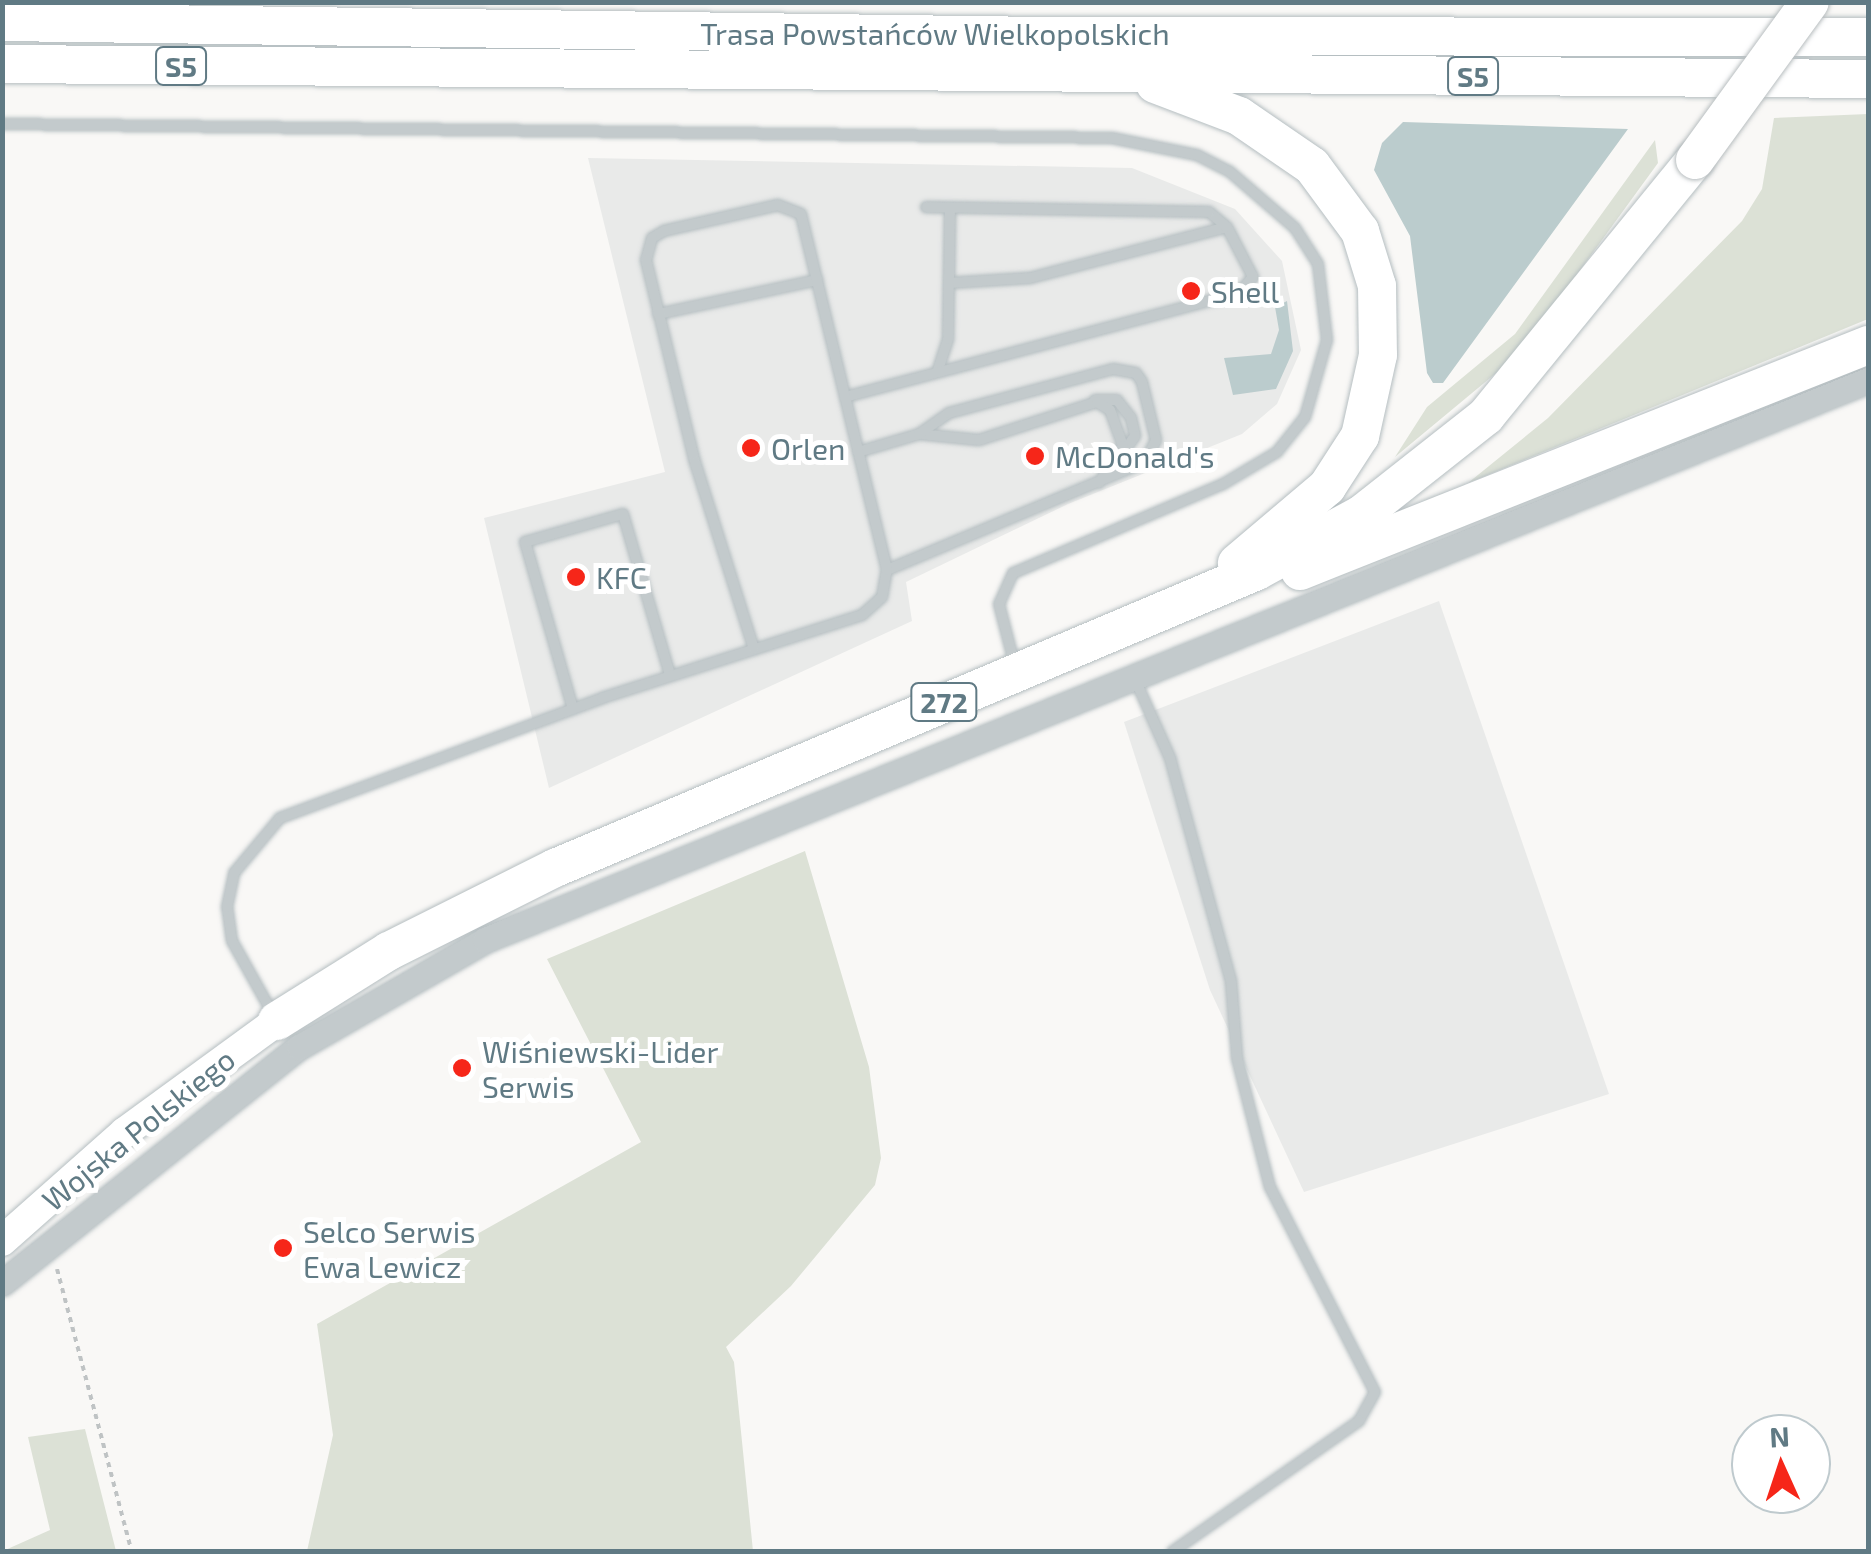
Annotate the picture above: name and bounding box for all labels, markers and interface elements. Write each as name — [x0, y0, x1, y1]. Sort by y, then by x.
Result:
street label: Trasa Powstańców Wielkopolskich — [700, 15, 1170, 51]
road number: S5 — [154, 43, 208, 89]
road number: S5 — [1446, 53, 1500, 99]
place label: Shell — [1211, 273, 1279, 309]
marker: Shell — [1180, 280, 1202, 302]
place label: Orlen — [771, 430, 846, 466]
marker: Orlen — [740, 437, 762, 459]
place label: McDonald's — [1055, 438, 1214, 474]
marker: McDonald's — [1024, 445, 1046, 467]
place label: KFC — [596, 559, 647, 595]
marker: KFC — [565, 566, 587, 588]
road number: 272 — [909, 679, 979, 725]
place label: Wiśniewski-Lider Serwis — [482, 1033, 718, 1104]
street label: Wojska Polskiego — [34, 1040, 242, 1218]
marker: Wiśniewski-Lider Serwis — [451, 1057, 473, 1079]
place label: Selco Serwis Ewa Lewicz — [303, 1213, 475, 1284]
marker: Selco Serwis Ewa Lewicz — [272, 1237, 294, 1259]
north arrow — [1731, 1414, 1831, 1514]
text: N — [1769, 1419, 1791, 1454]

